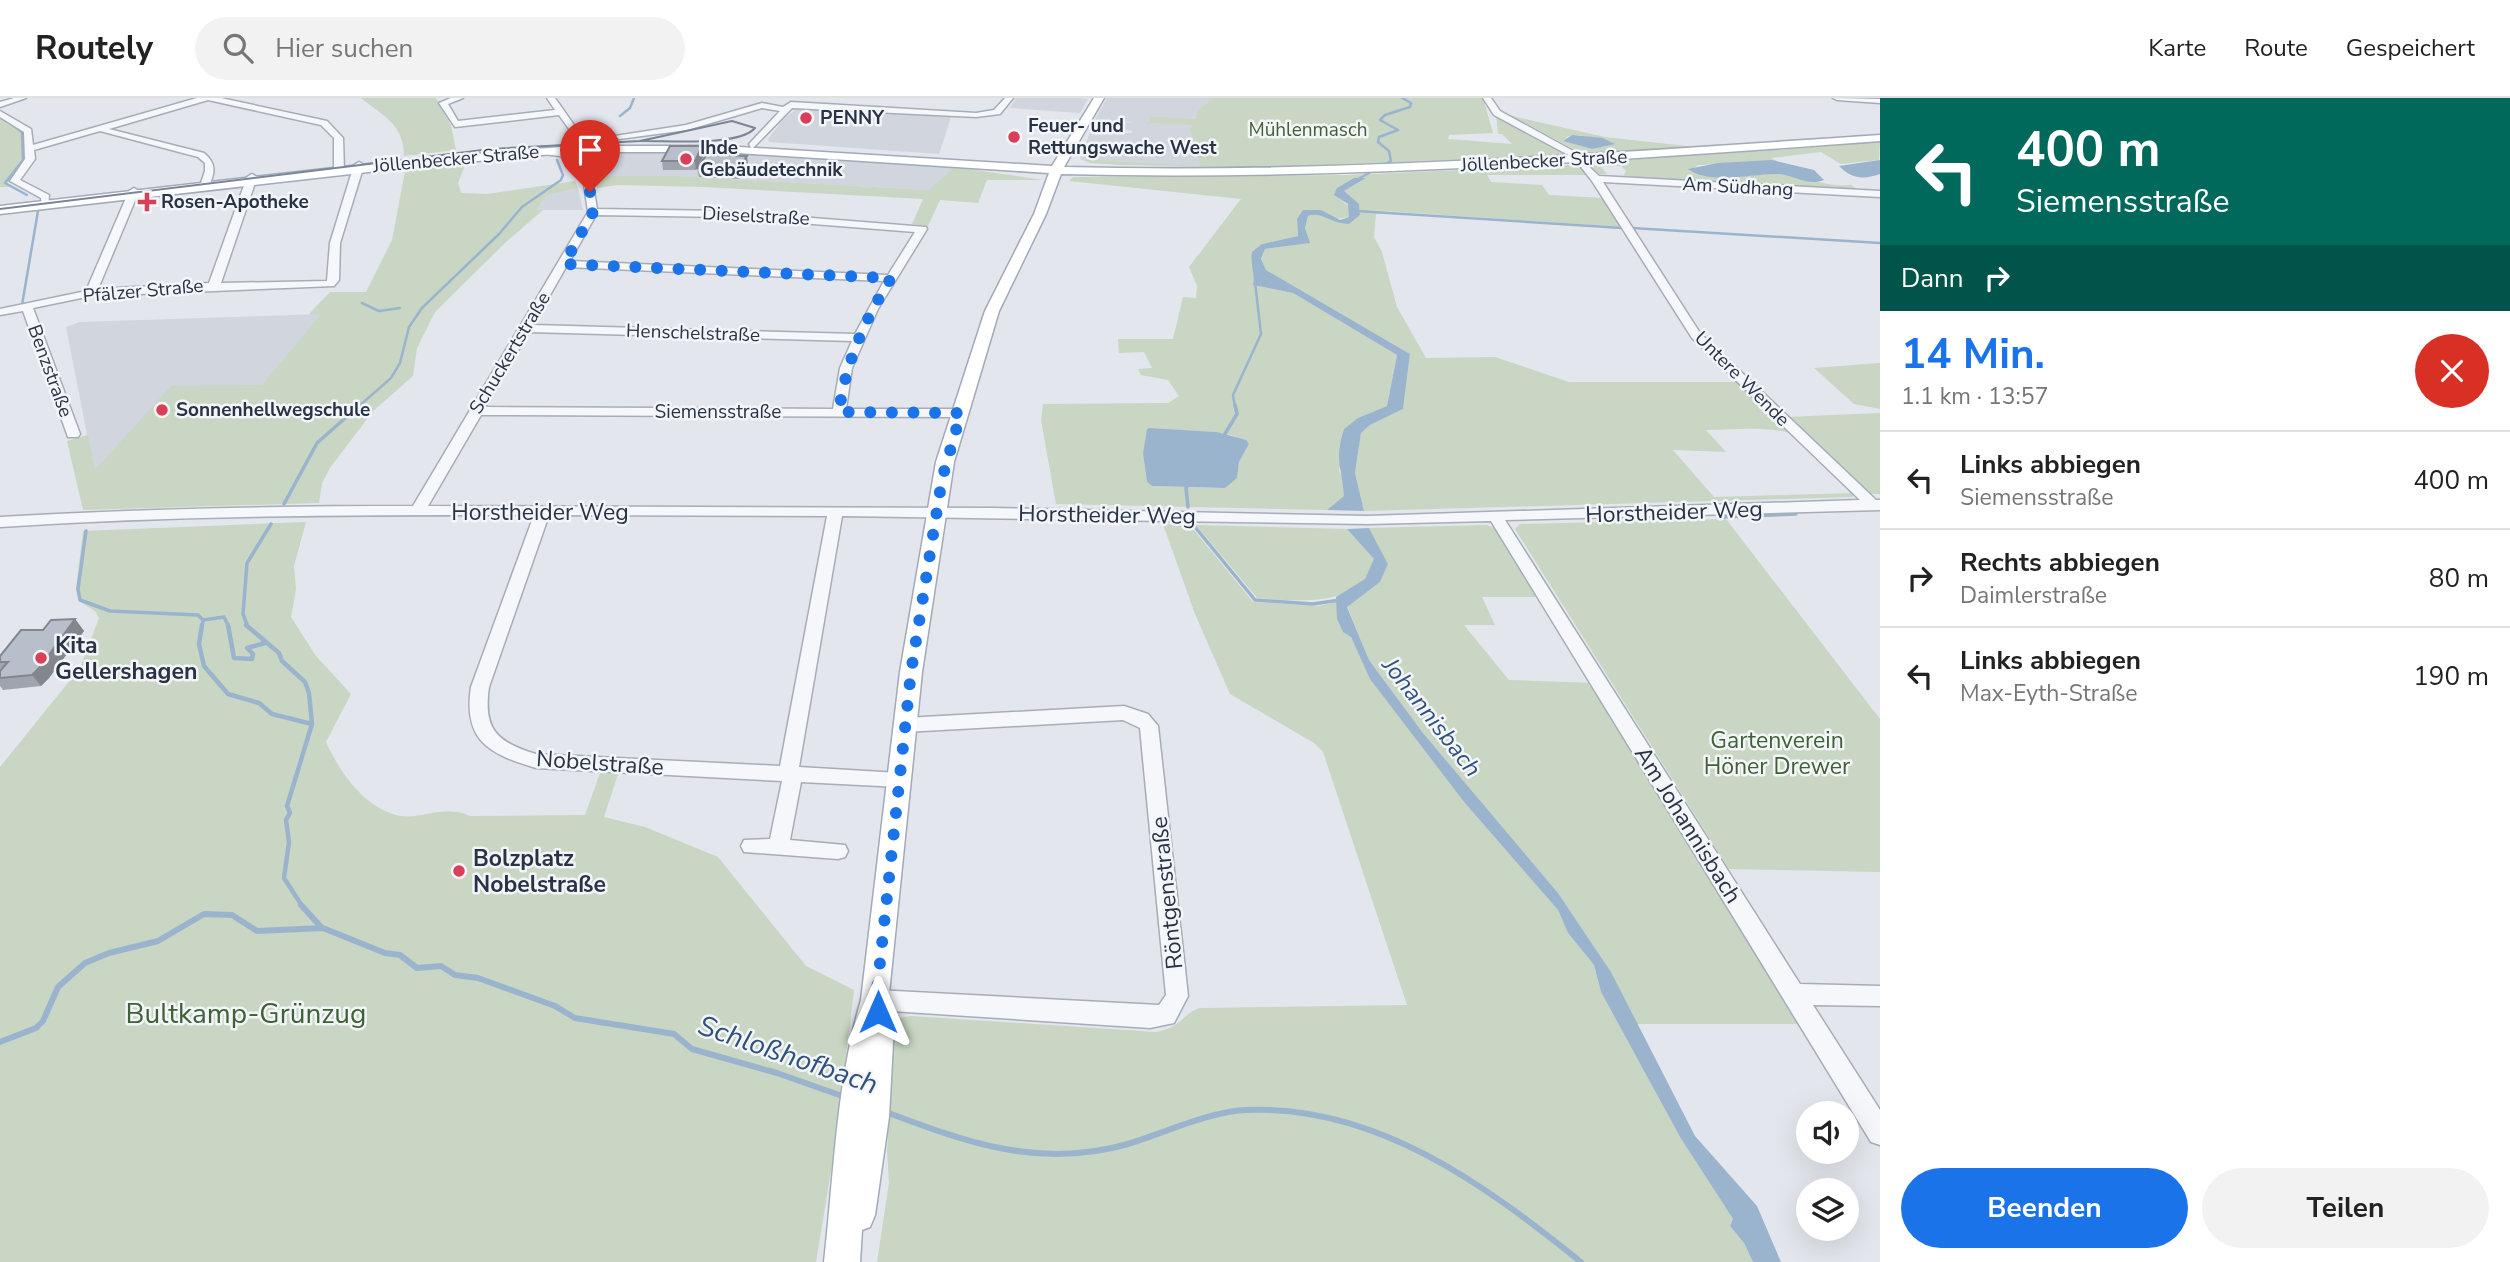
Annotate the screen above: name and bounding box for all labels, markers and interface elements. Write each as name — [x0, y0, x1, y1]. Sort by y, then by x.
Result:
search box — [195, 17, 685, 80]
text: Routely — [35, 26, 153, 71]
icon: search — [219, 29, 257, 67]
text: Hier suchen — [275, 31, 413, 66]
text: Karte — [2148, 32, 2206, 64]
text: Route — [2244, 32, 2308, 64]
text: Gespeichert — [2346, 32, 2475, 64]
place label: PENNY — [820, 105, 885, 131]
marker: PENNY — [798, 110, 814, 126]
place label: Feuer- und Rettungswache West — [1028, 113, 1217, 161]
text: 400 m — [2016, 116, 2160, 183]
park label: Mühlenmasch — [1248, 117, 1368, 143]
pin — [560, 120, 620, 192]
icon: left — [1901, 126, 1992, 217]
marker: Feuer- und Rettungswache West — [1006, 129, 1022, 145]
icon: arrive — [571, 131, 609, 169]
place label: Ihde Gebäudetechnik — [700, 135, 843, 183]
street label: Jöllenbecker Straße — [371, 139, 540, 179]
street label: Jöllenbecker Straße — [1459, 144, 1628, 178]
marker: Ihde Gebäudetechnik — [678, 151, 694, 167]
street label: Am Südhang — [1682, 171, 1794, 203]
text: Siemensstraße — [2016, 180, 2230, 223]
place label: Rosen-Apotheke — [161, 189, 309, 215]
marker: Rosen-Apotheke — [139, 194, 155, 210]
street label: Dieselstraße — [702, 200, 810, 232]
icon: right — [1978, 259, 2016, 297]
text: Dann — [1901, 261, 1964, 296]
street label: Pfälzer Straße — [81, 273, 205, 309]
street label: Schuckertstraße — [463, 287, 557, 419]
street label: Henschelstraße — [626, 318, 760, 348]
street label: Benzstraße — [21, 321, 79, 421]
street label: Untere Wende — [1689, 326, 1795, 432]
text: 14 Min. — [1901, 326, 2045, 383]
button: close — [2415, 334, 2489, 408]
text: 1.1 km · 13:57 — [1901, 381, 2048, 412]
place label: Sonnenhellwegschule — [176, 397, 370, 423]
street label: Siemensstraße — [655, 399, 781, 425]
marker: Sonnenhellwegschule — [154, 402, 170, 418]
text: Links abbiegen — [1960, 447, 2141, 482]
icon: left — [1901, 461, 1939, 499]
text: 400 m — [2413, 463, 2489, 498]
text: Siemensstraße — [1960, 482, 2113, 513]
street label: Horstheider Weg — [1585, 493, 1763, 531]
street label: Horstheider Weg — [451, 497, 629, 528]
street label: Horstheider Weg — [1018, 498, 1196, 532]
text: Rechts abbiegen — [1960, 545, 2160, 580]
icon: right — [1901, 559, 1939, 597]
text: 80 m — [2429, 561, 2489, 596]
text: Daimlerstraße — [1960, 580, 2107, 611]
place label: Kita Gellershagen — [55, 630, 197, 687]
text: Links abbiegen — [1960, 643, 2141, 678]
marker: Kita Gellershagen — [33, 650, 49, 666]
water label: Johannisbach — [1375, 650, 1489, 783]
icon: left — [1901, 657, 1939, 695]
text: 190 m — [2413, 659, 2489, 694]
text: Max-Eyth-Straße — [1960, 678, 2137, 709]
park label: Gartenverein Höner Drewer — [1704, 725, 1851, 782]
street label: Am Johannisbach — [1627, 741, 1749, 909]
street label: Nobelstraße — [535, 743, 665, 783]
street label: Röntgenstraße — [1144, 815, 1190, 971]
place label: Bolzplatz Nobelstraße — [473, 843, 606, 900]
marker: Bolzplatz Nobelstraße — [451, 863, 467, 879]
position arrow — [841, 975, 915, 1049]
park label: Bultkamp-Grünzug — [126, 995, 366, 1033]
water label: Schloßhofbach — [693, 1006, 883, 1104]
map controls — [1796, 1101, 1859, 1241]
button: sound — [1796, 1101, 1859, 1164]
button: Beenden — [1901, 1168, 2188, 1248]
button: Teilen — [2202, 1168, 2489, 1248]
button: layers — [1796, 1178, 1859, 1241]

